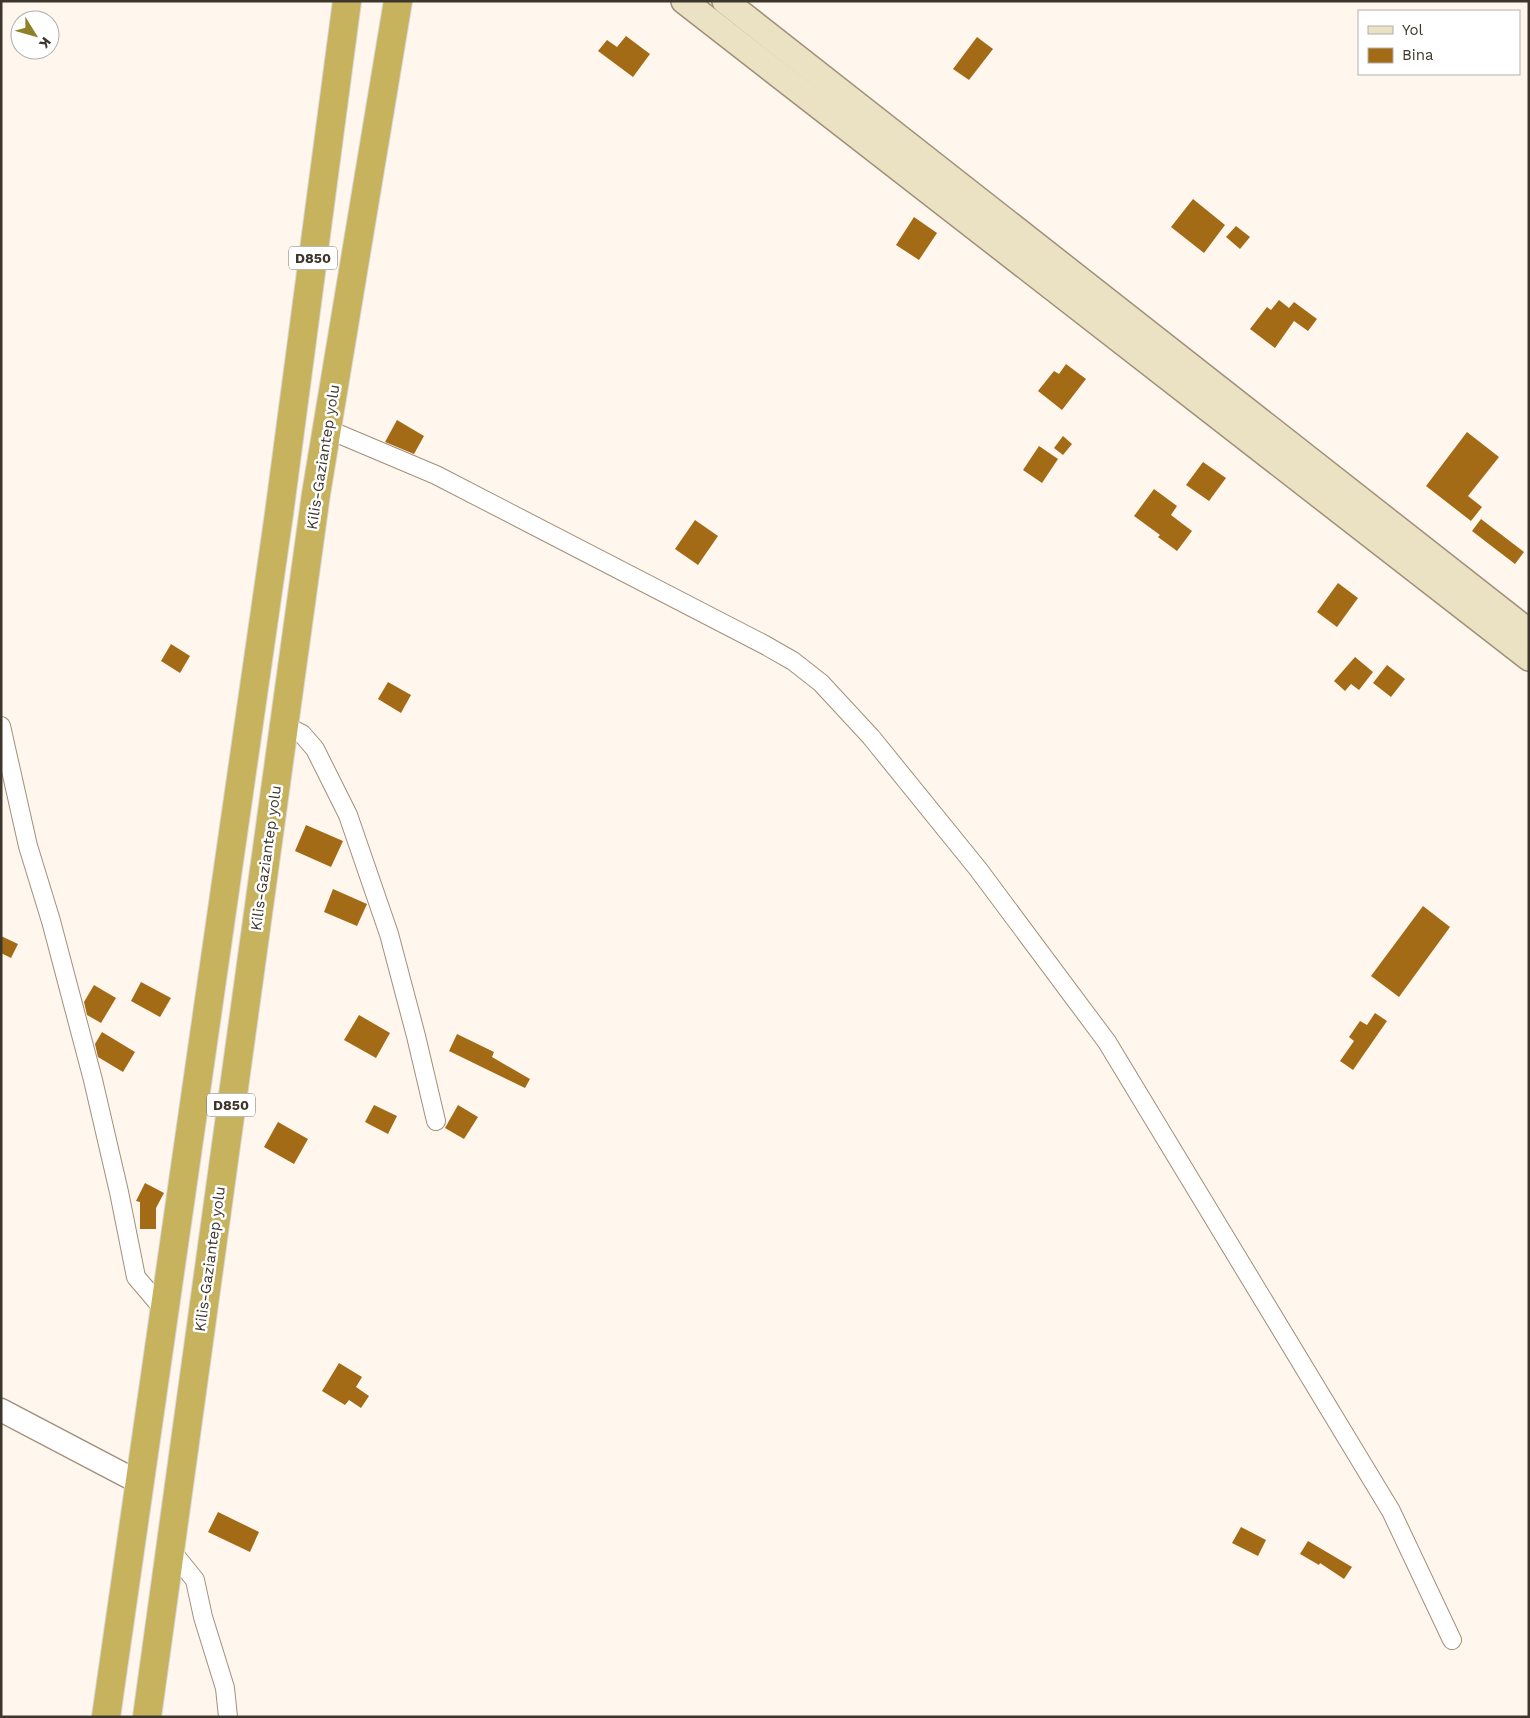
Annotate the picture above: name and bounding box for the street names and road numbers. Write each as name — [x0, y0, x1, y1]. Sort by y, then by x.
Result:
road number: D850 — [289, 247, 337, 270]
street label: Kilis-Gaziantep yolu — [303, 383, 343, 531]
street label: Kilis-Gaziantep yolu — [247, 784, 285, 932]
road number: D850 — [207, 1094, 255, 1116]
street label: Kilis-Gaziantep yolu — [191, 1185, 229, 1333]

